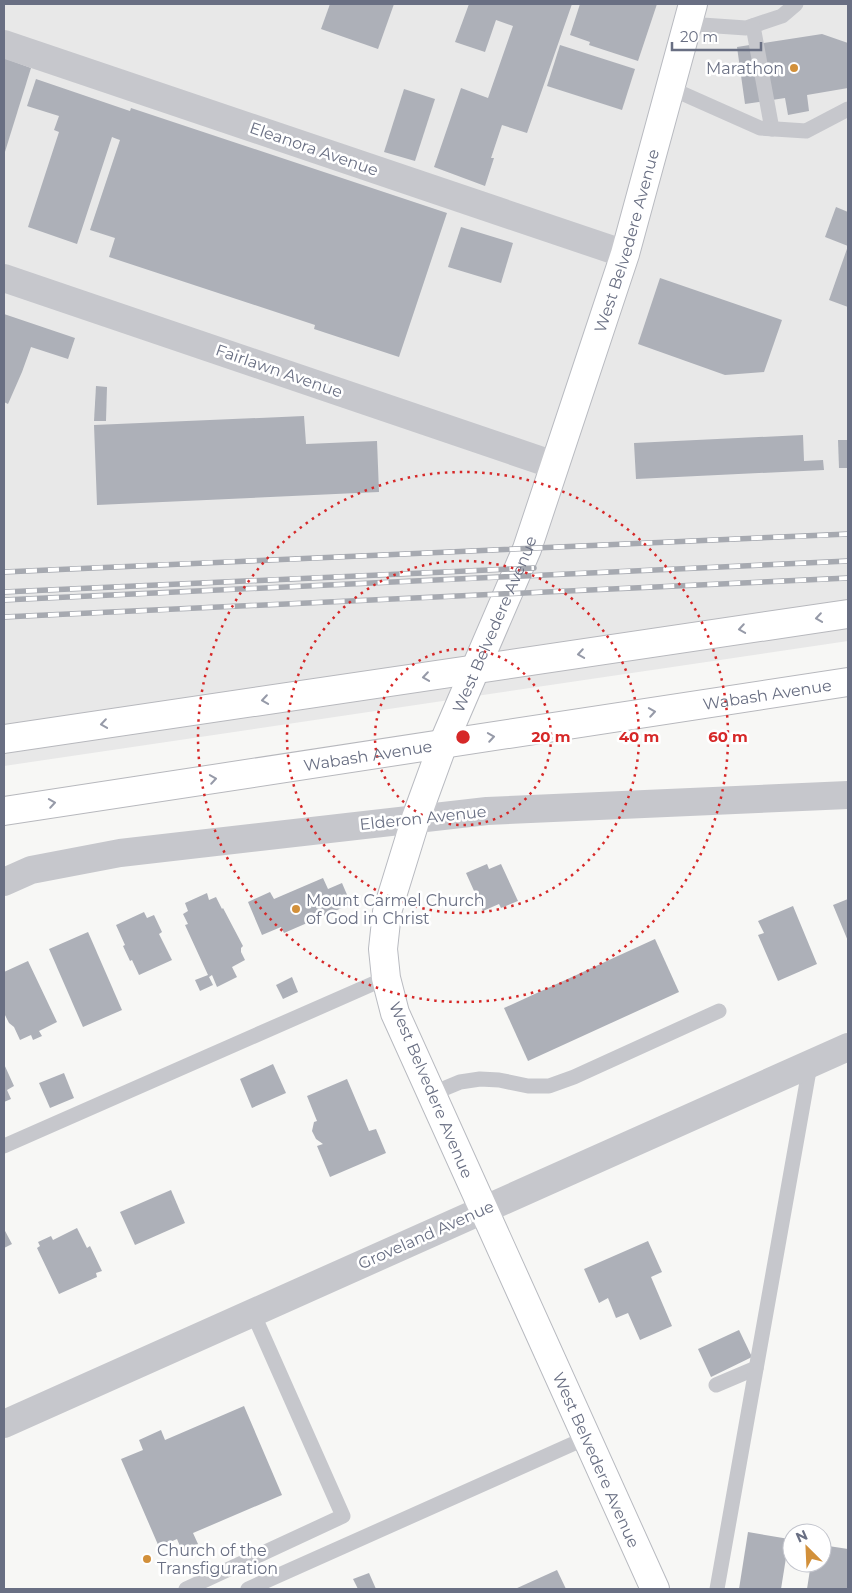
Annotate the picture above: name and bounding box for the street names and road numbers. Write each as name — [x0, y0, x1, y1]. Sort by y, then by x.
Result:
street label: Eleanora Avenue — [247, 118, 381, 180]
street label: West Belvedere Avenue — [590, 147, 663, 335]
street label: Fairlawn Avenue — [213, 340, 345, 402]
street label: West Belvedere Avenue — [448, 533, 540, 715]
street label: Wabash Avenue — [702, 675, 833, 714]
street label: Wabash Avenue — [302, 736, 433, 775]
street label: Elderon Avenue — [359, 802, 487, 834]
street label: West Belvedere Avenue — [385, 999, 477, 1181]
street label: Groveland Avenue — [355, 1197, 497, 1273]
street label: West Belvedere Avenue — [549, 1369, 643, 1551]

